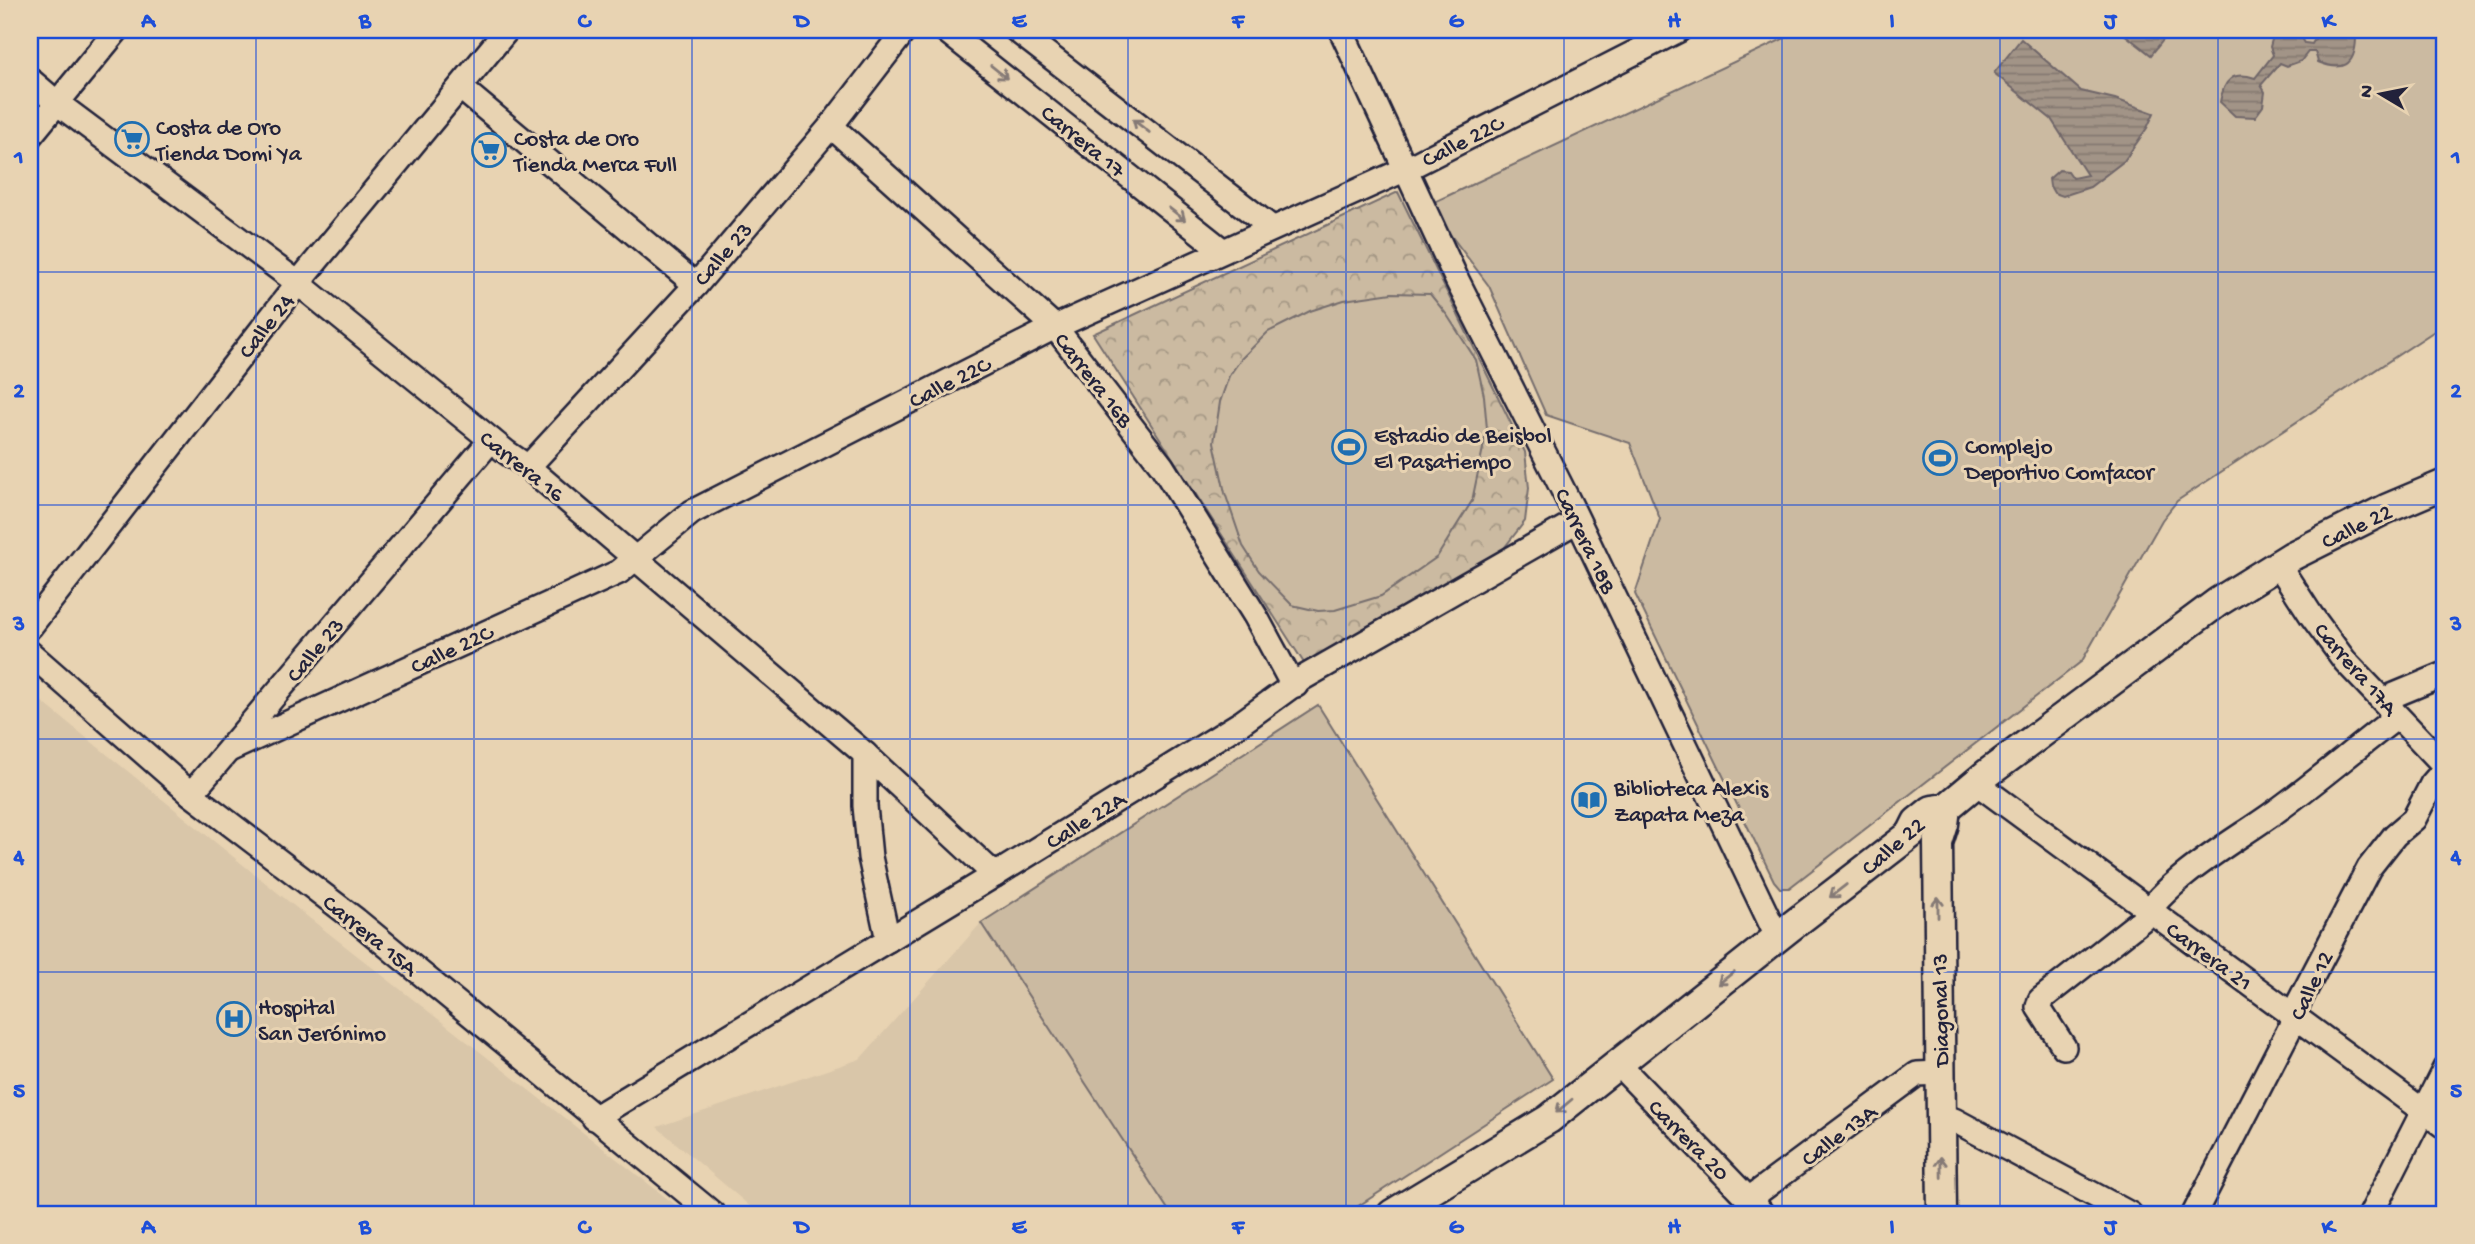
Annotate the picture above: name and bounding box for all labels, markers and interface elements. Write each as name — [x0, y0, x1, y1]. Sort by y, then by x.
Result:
text: A — [140, 9, 156, 36]
text: B — [358, 9, 372, 36]
text: C — [578, 9, 593, 36]
text: D — [793, 9, 811, 36]
text: E — [1012, 9, 1028, 36]
text: F — [1231, 9, 1246, 36]
text: G — [1449, 9, 1465, 36]
text: H — [1667, 9, 1681, 36]
text: I — [1889, 9, 1895, 36]
text: J — [2103, 9, 2118, 36]
text: K — [2321, 9, 2338, 36]
north arrow — [2346, 60, 2416, 130]
one-way arrow — [989, 65, 1007, 80]
text: N — [2355, 84, 2380, 100]
street label: Carrera 17 — [1034, 100, 1130, 186]
street label: Calle 22C — [1418, 110, 1510, 175]
place label: Costa de Oro Tienda Domi Ya — [154, 116, 303, 169]
one-way arrow — [1132, 119, 1150, 134]
supermarket icon: Costa de Oro Tienda Domi Ya — [113, 120, 151, 158]
place label: Costa de Oro Tienda Merca Full — [512, 127, 677, 180]
supermarket icon: Costa de Oro Tienda Merca Full — [470, 131, 508, 169]
text: 1 — [13, 145, 24, 172]
text: 1 — [2450, 145, 2461, 172]
one-way arrow — [1167, 206, 1185, 222]
street label: Calle 23 — [690, 218, 760, 293]
street label: Calle 24 — [234, 289, 302, 365]
street label: Carrera 16B — [1047, 329, 1138, 435]
street label: Calle 22C — [905, 351, 997, 416]
text: 2 — [13, 379, 25, 406]
text: 2 — [2450, 379, 2462, 406]
place label: Estadio de Beisbol El Pasatiempo — [1374, 424, 1552, 477]
street label: Carrera 16 — [473, 426, 569, 510]
sports icon: Estadio de Beisbol El Pasatiempo — [1330, 428, 1368, 466]
place label: Complejo Deportivo Comfacor — [1963, 435, 2155, 488]
sports icon: Complejo Deportivo Comfacor — [1921, 439, 1959, 477]
street label: Carrera 18B — [1547, 485, 1621, 600]
street label: Calle 22 — [2318, 500, 2397, 557]
text: 3 — [12, 612, 25, 639]
text: 3 — [2449, 612, 2462, 639]
street label: Calle 23 — [282, 613, 351, 689]
street label: Carrera 17A — [2307, 618, 2403, 723]
street label: Calle 22C — [407, 620, 499, 682]
place label: Biblioteca Alexis Zapata Meza — [1613, 777, 1769, 830]
library icon: Biblioteca Alexis Zapata Meza — [1570, 781, 1608, 819]
street label: Calle 22A — [1042, 786, 1133, 857]
street label: Calle 22 — [1857, 813, 1932, 883]
text: 4 — [13, 845, 25, 872]
text: 4 — [2450, 845, 2462, 872]
one-way arrow — [1829, 883, 1847, 898]
street label: Carrera 15A — [316, 890, 423, 984]
one-way arrow — [1931, 896, 1945, 919]
street label: Carrera 21 — [2159, 917, 2256, 998]
street label: Calle 12 — [2285, 948, 2341, 1025]
street label: Diagonal 13 — [1928, 953, 1957, 1069]
one-way arrow — [1718, 970, 1736, 985]
place label: Hospital San Jerónimo — [258, 996, 386, 1049]
hospital icon: Hospital San Jerónimo — [215, 1000, 253, 1038]
text: 5 — [13, 1079, 25, 1106]
text: 5 — [2450, 1079, 2462, 1106]
street label: Carrera 20 — [1641, 1095, 1734, 1188]
one-way arrow — [1556, 1098, 1574, 1114]
street label: Calle 13A — [1797, 1099, 1884, 1174]
one-way arrow — [1935, 1156, 1948, 1179]
text: A — [140, 1215, 156, 1242]
text: B — [358, 1215, 372, 1242]
text: C — [578, 1215, 593, 1242]
text: D — [793, 1215, 811, 1242]
text: E — [1012, 1215, 1028, 1242]
text: F — [1231, 1215, 1246, 1242]
text: G — [1449, 1215, 1465, 1242]
text: H — [1667, 1215, 1681, 1242]
text: I — [1889, 1215, 1895, 1242]
text: J — [2103, 1215, 2118, 1242]
text: K — [2321, 1215, 2338, 1242]

